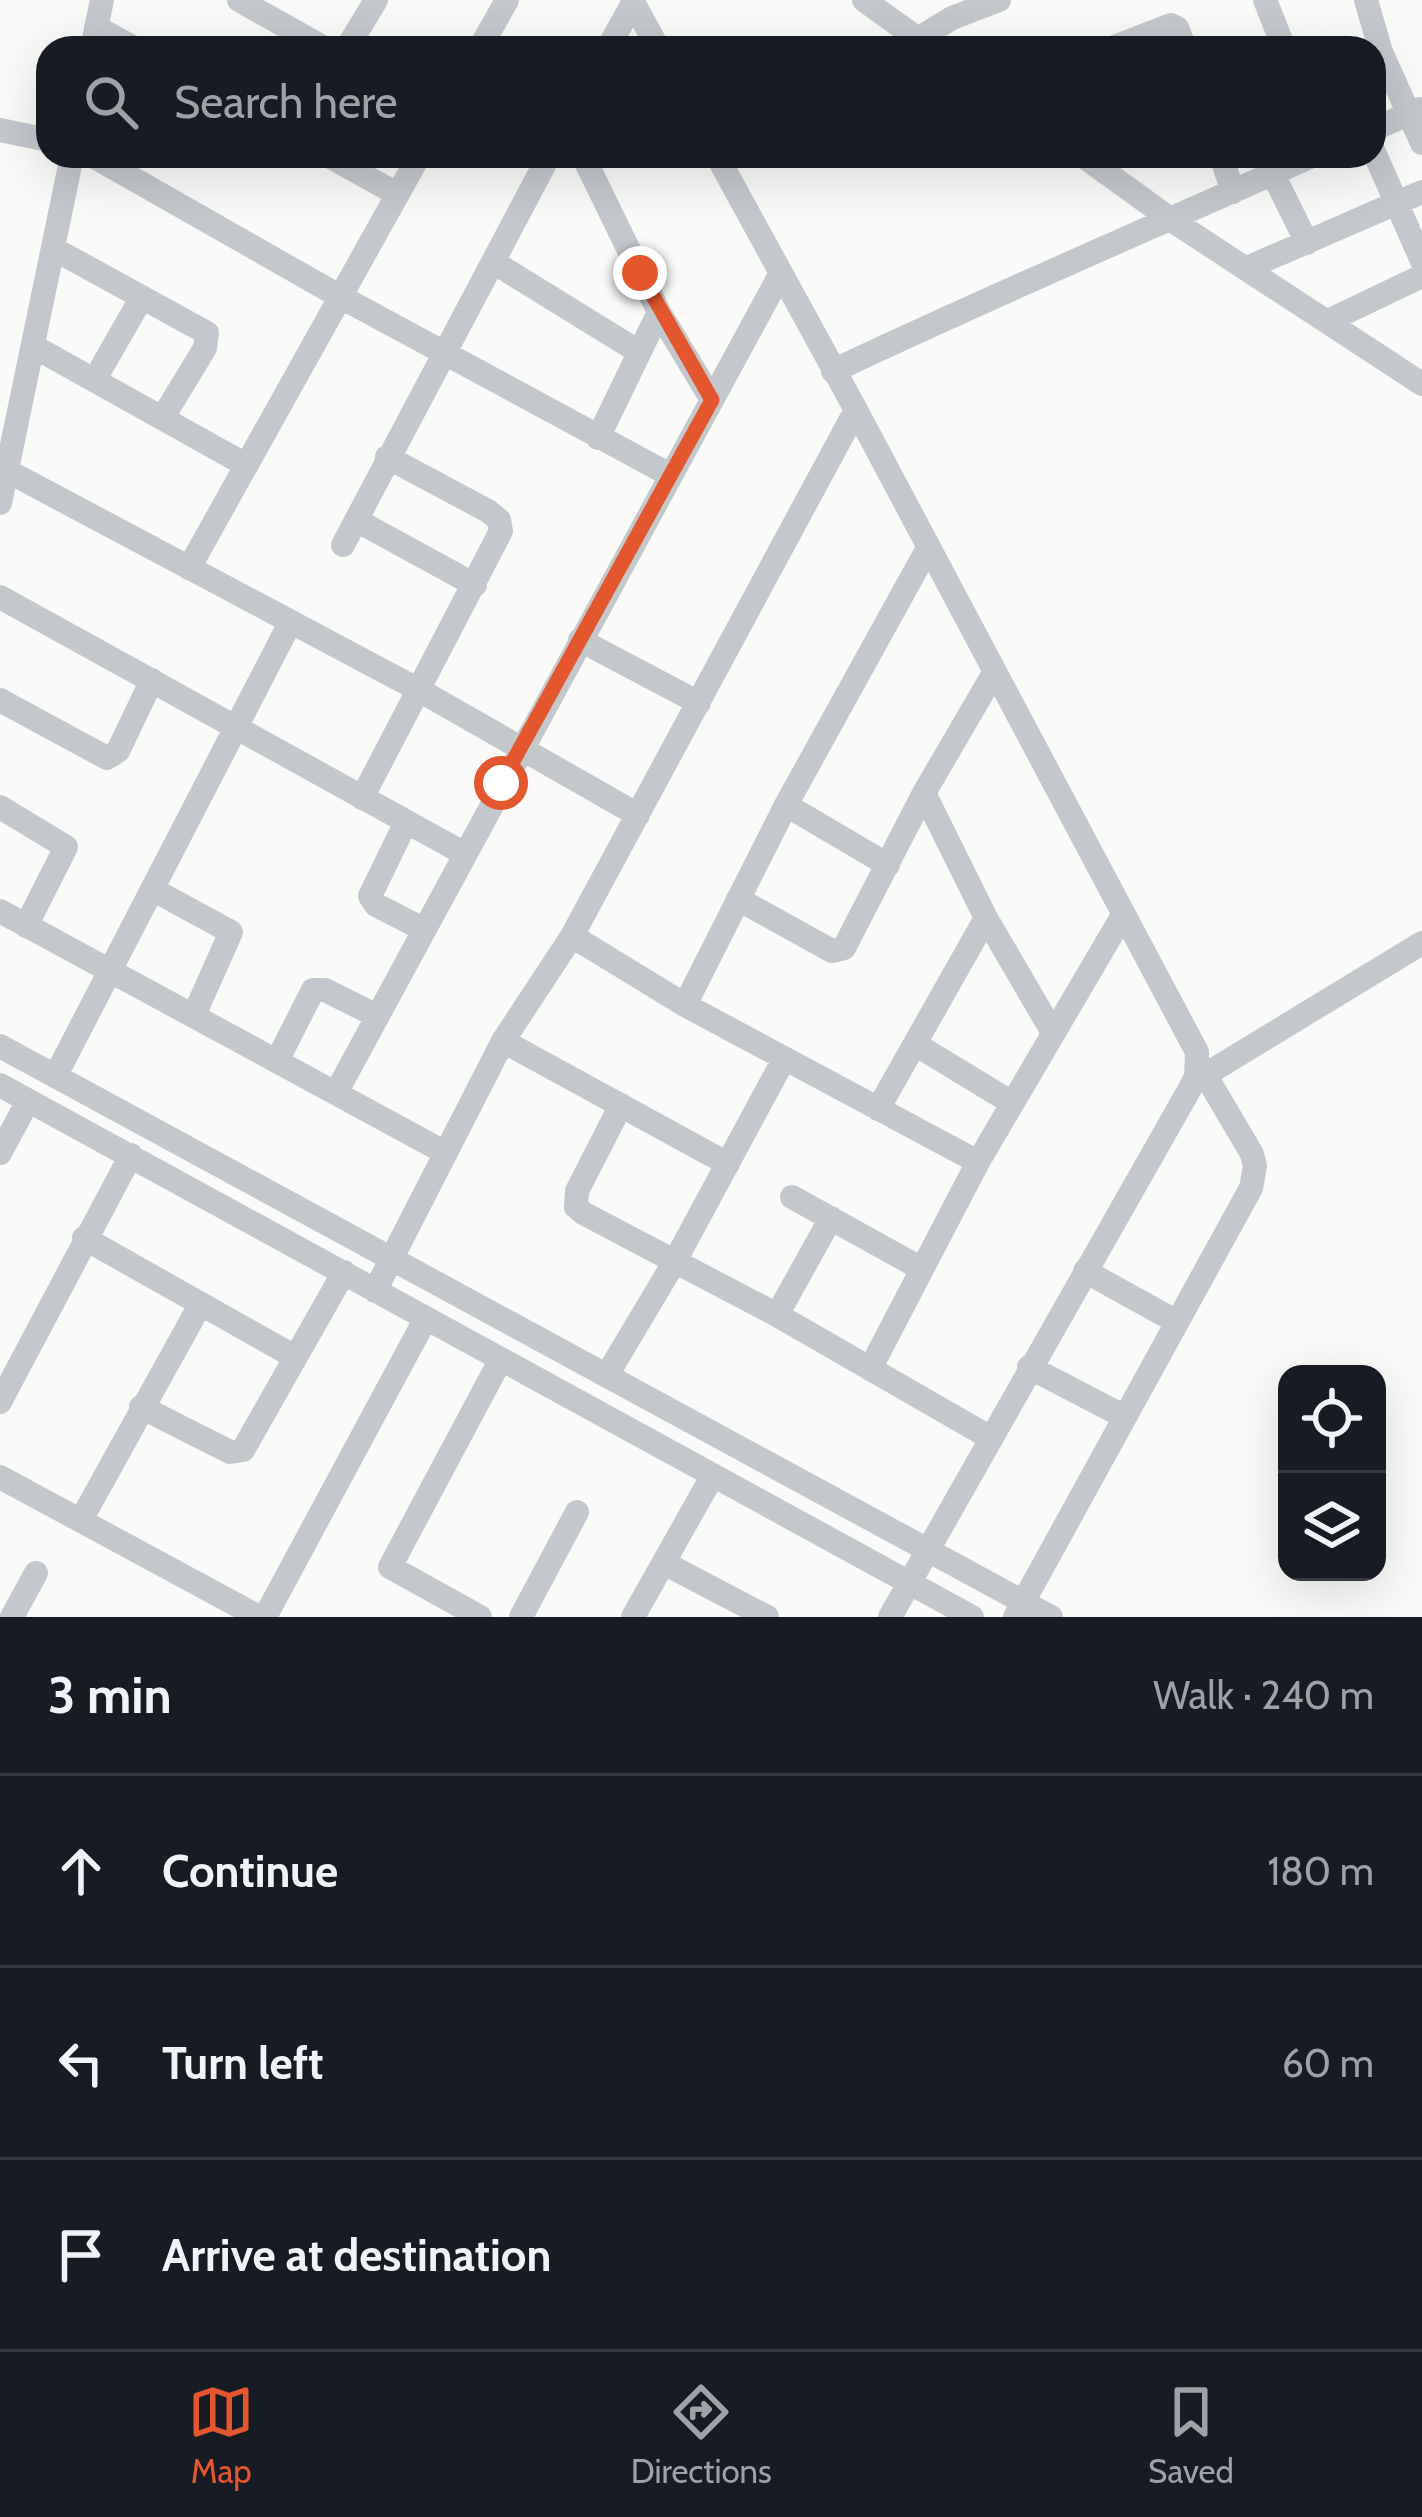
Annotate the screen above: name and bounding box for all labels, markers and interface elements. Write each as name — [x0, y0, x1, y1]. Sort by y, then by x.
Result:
search box — [36, 36, 1386, 168]
icon: search — [78, 69, 144, 135]
text: Search here — [174, 75, 398, 129]
route end — [613, 246, 667, 300]
route start — [474, 756, 528, 810]
map controls — [1278, 1365, 1386, 1581]
button: locate — [1278, 1365, 1386, 1473]
button: layers — [1278, 1473, 1386, 1581]
text: 3 min — [48, 1664, 172, 1726]
text: Walk · 240 m — [1153, 1671, 1374, 1719]
icon: ahead — [48, 1838, 114, 1904]
text: Continue — [162, 1844, 338, 1898]
text: 180 m — [1267, 1847, 1374, 1895]
icon: left — [48, 2030, 114, 2096]
text: Turn left — [162, 2036, 324, 2090]
text: 60 m — [1282, 2039, 1374, 2087]
icon: arrive — [48, 2222, 114, 2288]
text: Arrive at destination — [162, 2228, 551, 2282]
tab: Map — [188, 2379, 254, 2491]
tab: Directions — [631, 2379, 772, 2491]
tab: Saved — [1148, 2379, 1234, 2491]

